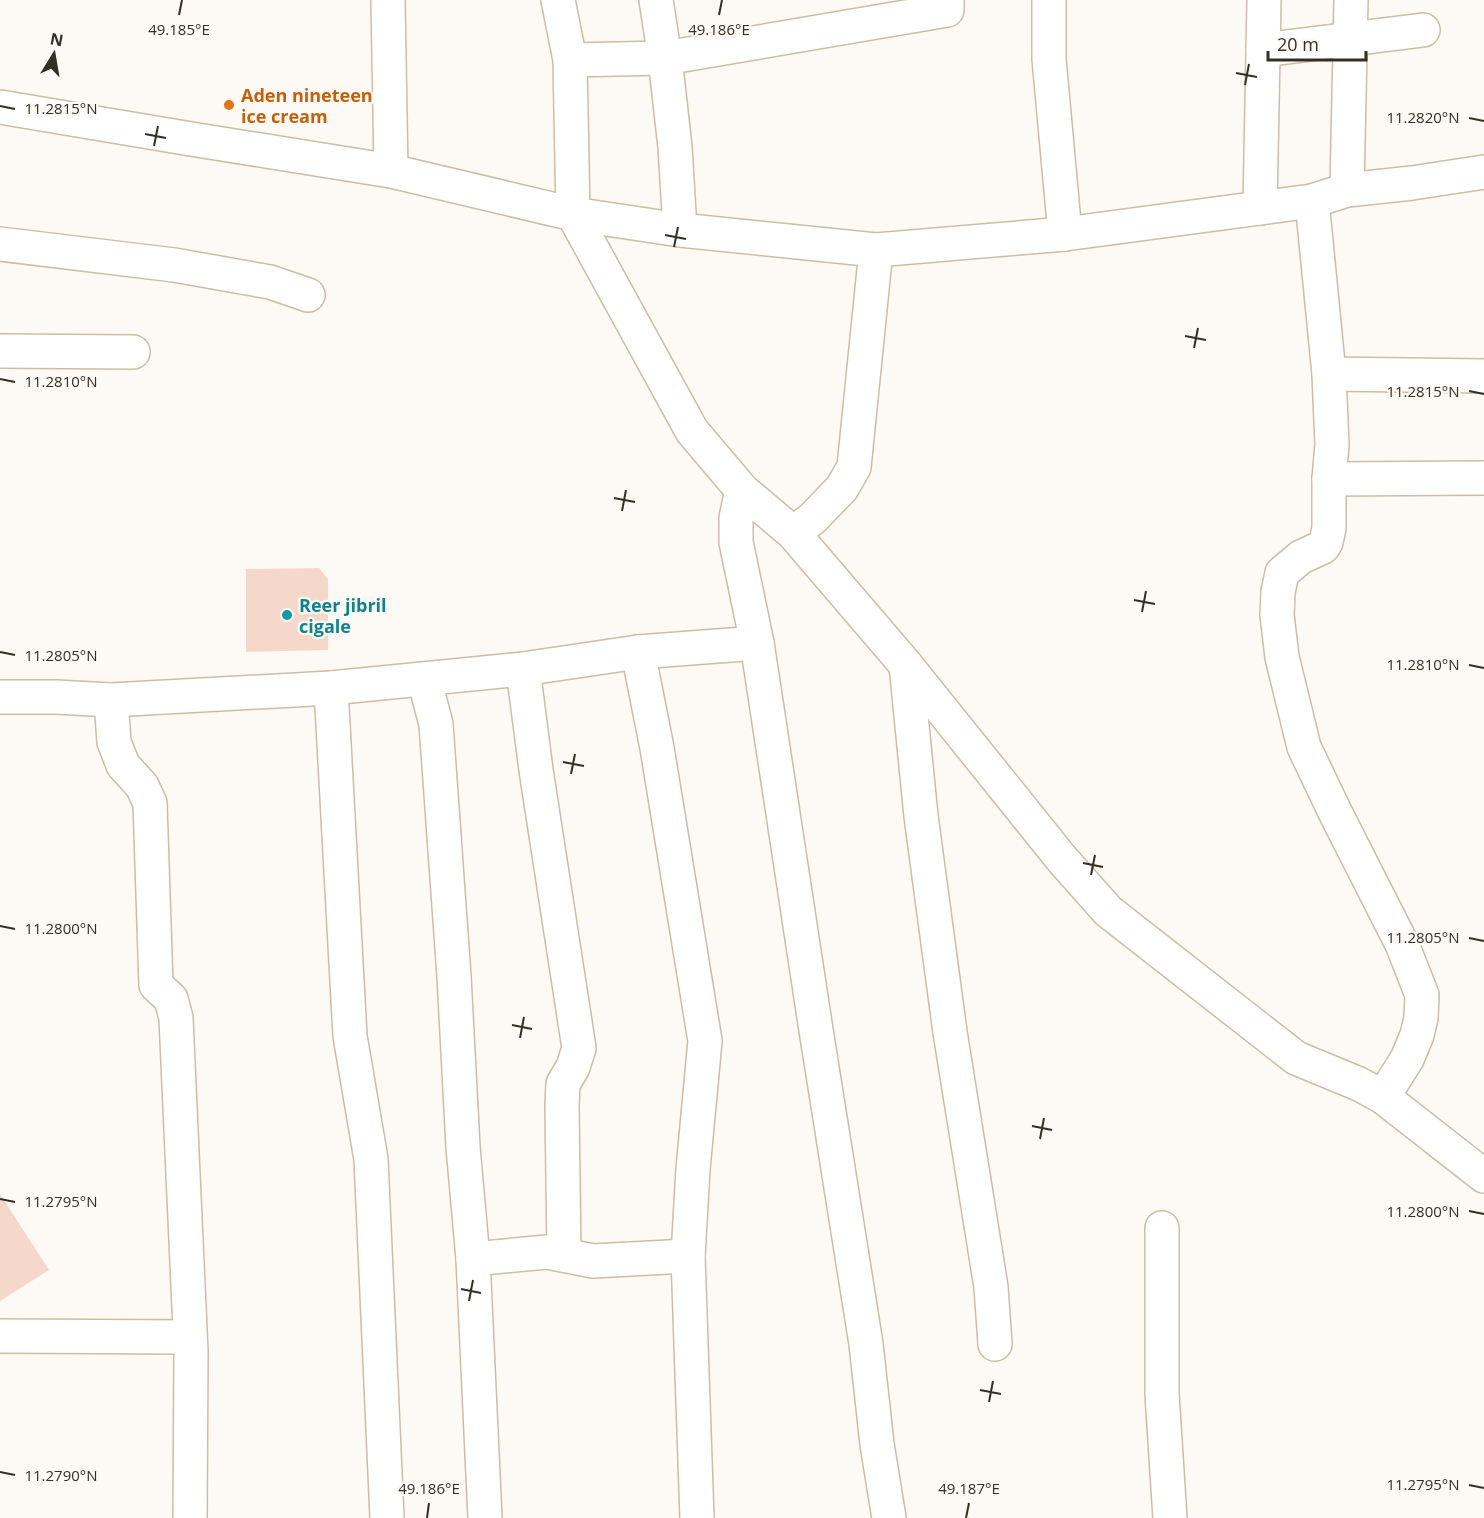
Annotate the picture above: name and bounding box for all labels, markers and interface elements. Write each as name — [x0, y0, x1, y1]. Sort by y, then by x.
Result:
text: 49.185°E — [148, 19, 210, 39]
text: 49.186°E — [688, 19, 750, 39]
north arrow — [24, 24, 84, 84]
scale bar — [1268, 24, 1366, 62]
text: N — [48, 27, 65, 51]
text: 20 m — [1277, 32, 1319, 56]
place label: Aden nineteen ice cream — [241, 83, 373, 128]
text: 11.2815°N — [24, 98, 98, 118]
marker: Aden nineteen ice cream — [222, 98, 236, 112]
text: 11.2820°N — [1386, 107, 1460, 127]
text: 11.2810°N — [24, 371, 98, 391]
text: 11.2815°N — [1386, 381, 1460, 401]
place label: Reer jibril cigale — [299, 593, 387, 638]
marker: Reer jibril cigale — [280, 608, 294, 622]
text: 11.2805°N — [24, 645, 98, 665]
text: 11.2810°N — [1386, 654, 1460, 674]
text: 11.2800°N — [24, 918, 98, 938]
text: 11.2805°N — [1386, 927, 1460, 947]
text: 11.2795°N — [24, 1191, 98, 1211]
text: 11.2800°N — [1386, 1201, 1460, 1221]
text: 11.2790°N — [24, 1465, 98, 1485]
text: 11.2795°N — [1386, 1474, 1460, 1494]
text: 49.186°E — [398, 1478, 460, 1498]
text: 49.187°E — [938, 1478, 1000, 1498]

